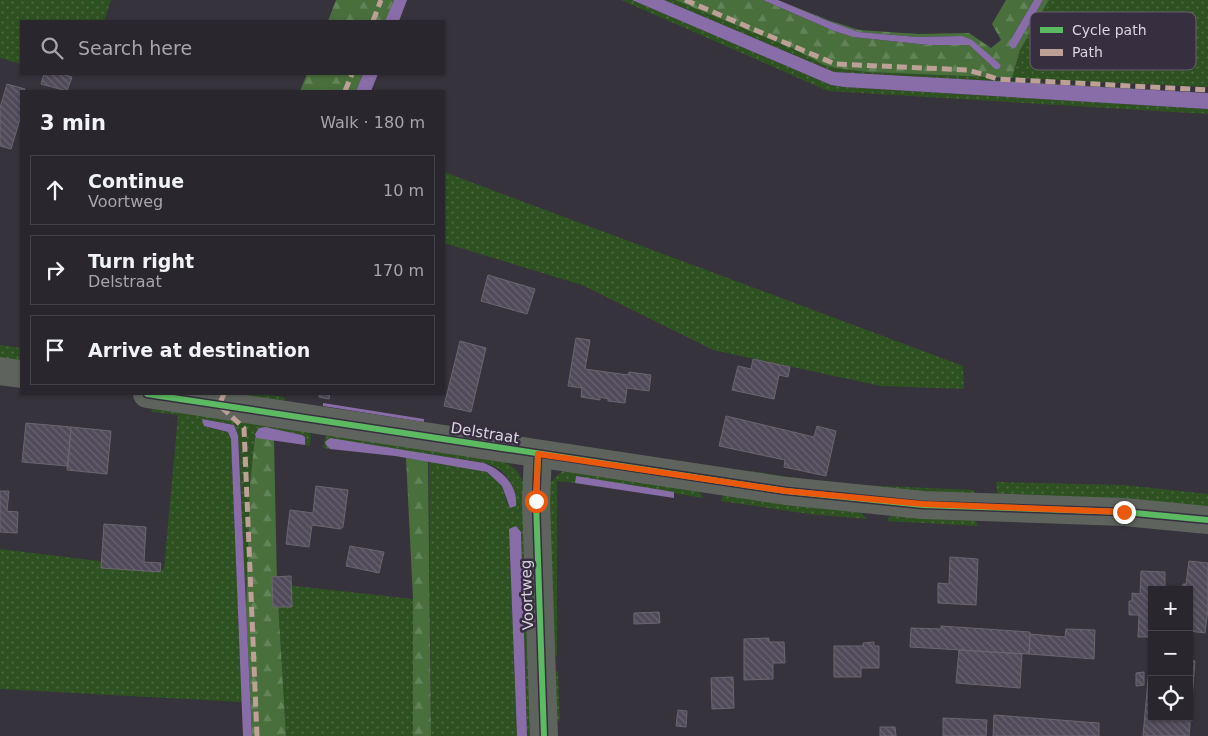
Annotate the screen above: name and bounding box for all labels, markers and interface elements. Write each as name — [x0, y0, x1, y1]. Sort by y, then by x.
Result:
legend — [1030, 12, 1196, 70]
search box — [20, 20, 445, 75]
text: Cycle path — [1072, 22, 1147, 38]
icon: search — [38, 34, 66, 62]
text: Search here — [78, 37, 192, 59]
text: Path — [1072, 44, 1103, 60]
text: 3 min — [40, 111, 106, 135]
text: Walk · 180 m — [320, 113, 425, 132]
text: Continue — [88, 170, 184, 192]
icon: ahead — [41, 176, 69, 204]
text: 10 m — [383, 181, 424, 200]
text: Voortweg — [88, 192, 163, 211]
text: Turn right — [88, 250, 194, 272]
icon: right — [41, 256, 69, 284]
text: 170 m — [373, 261, 424, 280]
text: Delstraat — [88, 272, 162, 291]
icon: arrive — [41, 336, 69, 364]
text: Arrive at destination — [88, 339, 310, 361]
street label: Delstraat — [449, 419, 521, 447]
route start — [525, 490, 548, 513]
route end — [1113, 501, 1136, 524]
street label: Voortweg — [517, 559, 537, 631]
map controls — [1148, 586, 1193, 721]
button: + — [1148, 586, 1193, 631]
button: − — [1148, 631, 1193, 676]
button: locate — [1148, 676, 1193, 721]

